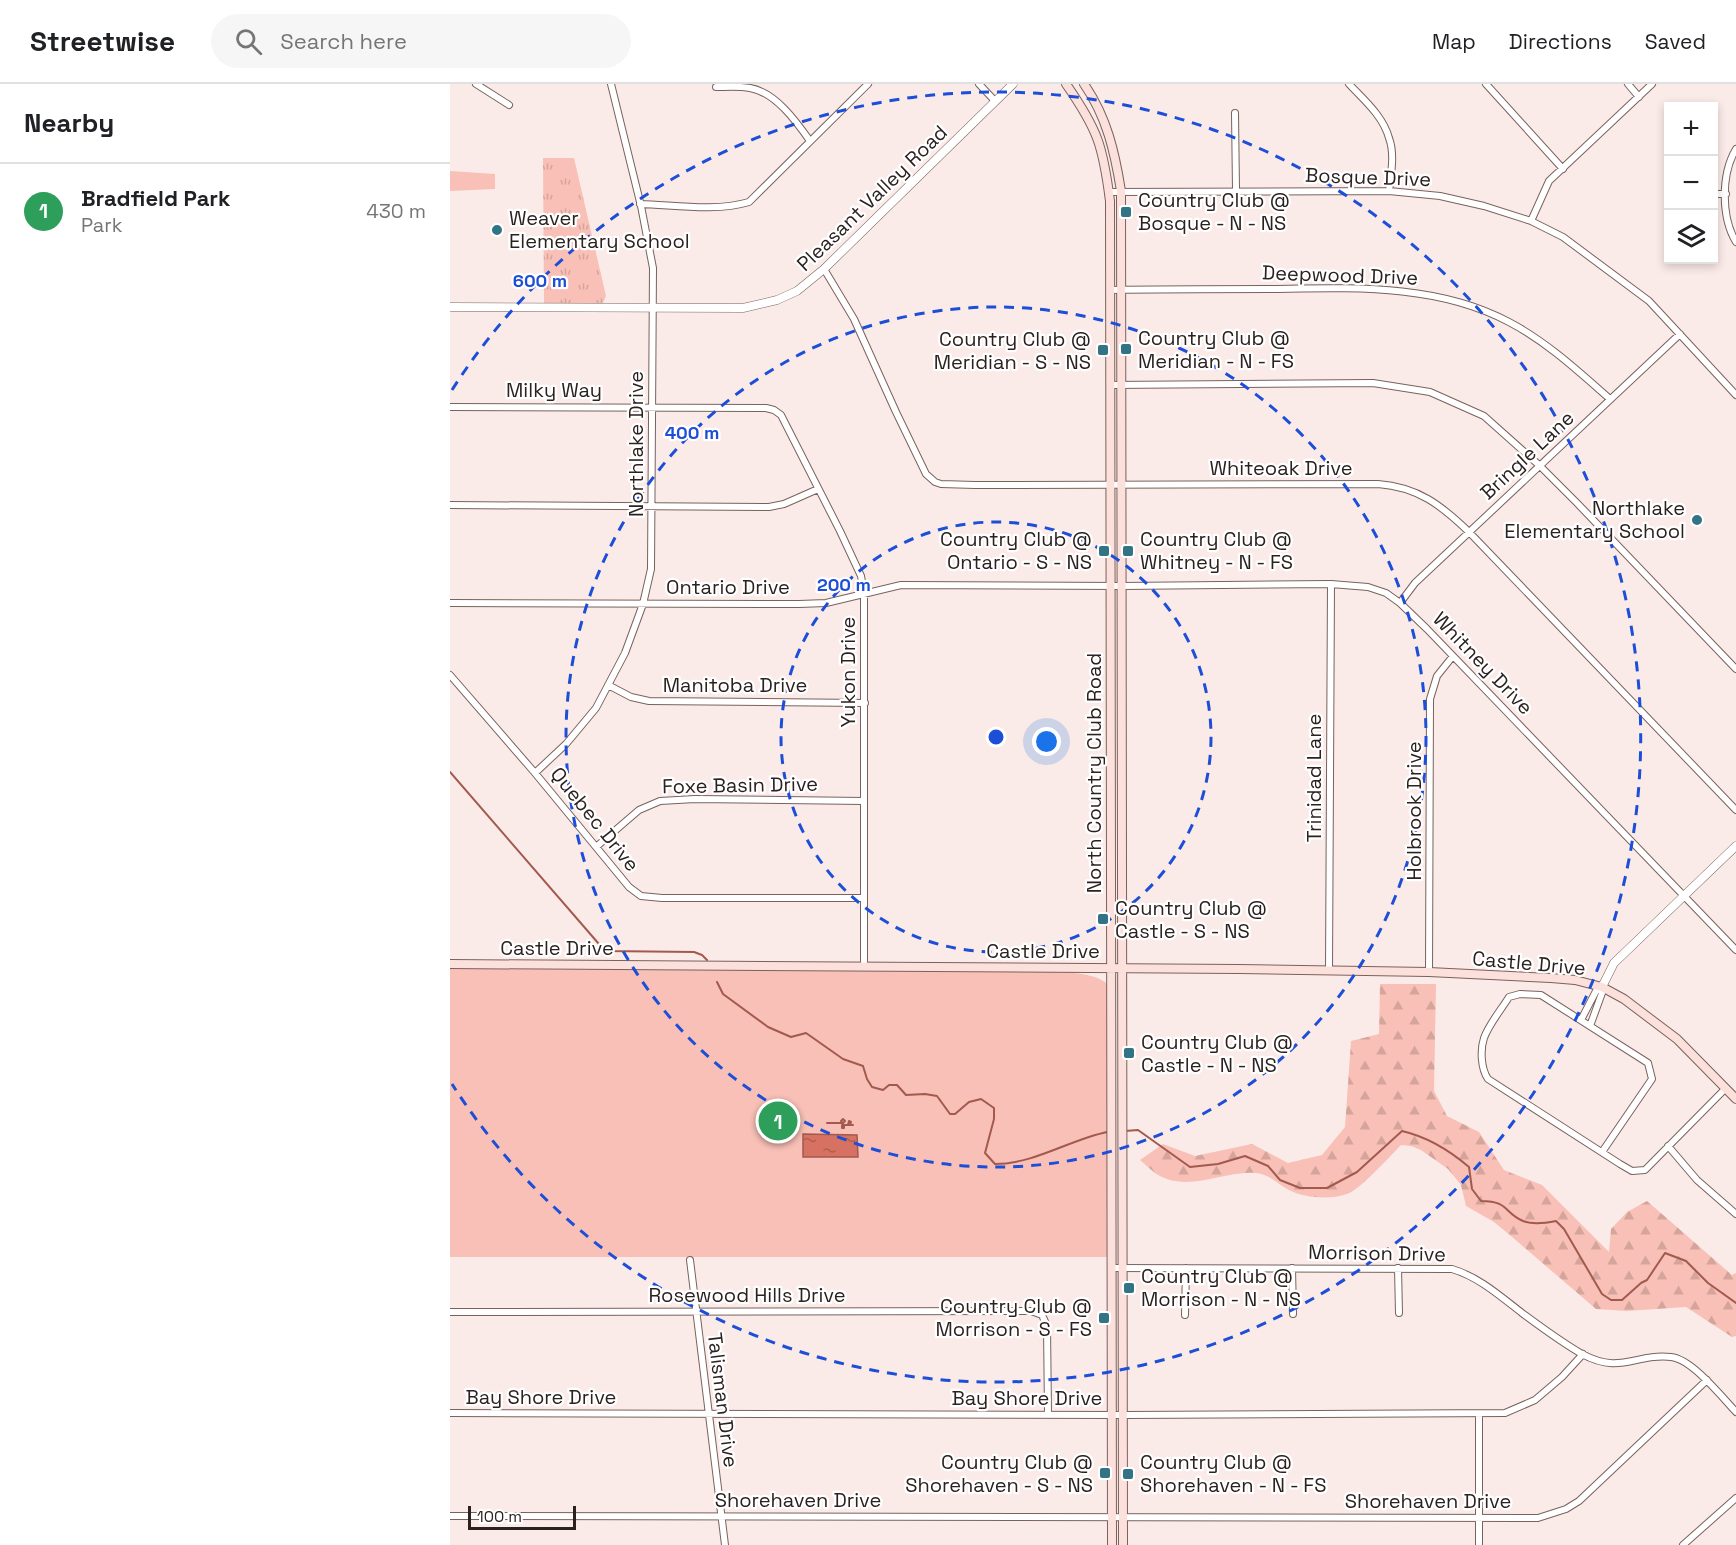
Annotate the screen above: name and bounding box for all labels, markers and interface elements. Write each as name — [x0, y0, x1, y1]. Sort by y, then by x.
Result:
search box — [211, 14, 631, 68]
text: Streetwise — [30, 23, 175, 59]
icon: search — [232, 25, 265, 58]
text: Search here — [280, 27, 407, 55]
text: Map — [1432, 28, 1476, 55]
text: Directions — [1509, 28, 1612, 55]
text: Saved — [1645, 28, 1706, 55]
map controls — [1664, 102, 1718, 264]
button: + — [1664, 102, 1718, 156]
text: Nearby — [24, 106, 114, 140]
street label: Pleasant Valley Road — [791, 119, 953, 277]
button: − — [1664, 156, 1718, 210]
street label: Bosque Drive — [1305, 162, 1431, 192]
text: Bradfield Park — [81, 184, 231, 212]
place label: Country Club @ Bosque - N - NS — [1138, 187, 1290, 236]
text: 1 — [39, 198, 48, 224]
text: 430 m — [366, 198, 426, 224]
place label: Weaver Elementary School — [509, 205, 690, 254]
marker: Country Club @ Bosque - N - NS — [1119, 205, 1133, 219]
button: layers — [1664, 210, 1718, 264]
text: Park — [81, 212, 123, 238]
marker: Weaver Elementary School — [490, 223, 504, 237]
street label: Deepwood Drive — [1262, 259, 1418, 291]
text: 600 m — [513, 269, 567, 292]
place label: Country Club @ Meridian - N - FS — [1138, 325, 1294, 374]
place label: Country Club @ Meridian - S - NS — [934, 326, 1091, 375]
marker: Country Club @ Meridian - N - FS — [1119, 342, 1133, 356]
marker: Country Club @ Meridian - S - NS — [1096, 343, 1110, 357]
street label: Northlake Drive — [623, 371, 649, 517]
street label: Milky Way — [506, 377, 602, 403]
street label: Bringle Lane — [1475, 405, 1579, 505]
text: 400 m — [665, 421, 719, 444]
street label: Whiteoak Drive — [1209, 455, 1353, 481]
place label: Northlake Elementary School — [1504, 495, 1685, 544]
marker: Northlake Elementary School — [1690, 513, 1704, 527]
place label: Country Club @ Ontario - S - NS — [940, 526, 1092, 575]
place label: Country Club @ Whitney - N - FS — [1140, 526, 1293, 575]
marker: Country Club @ Ontario - S - NS — [1097, 544, 1111, 558]
marker: Country Club @ Whitney - N - FS — [1121, 544, 1135, 558]
text: 200 m — [817, 573, 871, 596]
street label: Ontario Drive — [666, 574, 790, 600]
street label: Whitney Drive — [1427, 606, 1539, 720]
street label: Yukon Drive — [835, 617, 861, 727]
street label: North Country Club Road — [1081, 653, 1107, 893]
street label: Manitoba Drive — [663, 672, 807, 698]
street label: Trinidad Lane — [1301, 714, 1327, 842]
centre of rings — [986, 727, 1006, 747]
your location — [1032, 727, 1061, 756]
street label: Holbrook Drive — [1401, 742, 1427, 880]
street label: Quebec Drive — [545, 761, 645, 877]
street label: Foxe Basin Drive — [662, 771, 818, 799]
place label: Country Club @ Castle - S - NS — [1115, 895, 1267, 944]
marker: Country Club @ Castle - S - NS — [1096, 912, 1110, 926]
street label: Castle Drive — [500, 935, 614, 961]
street label: Castle Drive — [986, 938, 1100, 964]
street label: Castle Drive — [1471, 945, 1587, 981]
place label: Country Club @ Castle - N - NS — [1141, 1029, 1293, 1078]
marker: Country Club @ Castle - N - NS — [1122, 1046, 1136, 1060]
pin: 1 — [758, 1098, 798, 1144]
street label: Morrison Drive — [1308, 1239, 1446, 1267]
place label: Country Club @ Morrison - N - NS — [1141, 1263, 1301, 1312]
marker: Country Club @ Morrison - N - NS — [1122, 1281, 1136, 1295]
street label: Rosewood Hills Drive — [648, 1282, 846, 1308]
place label: Country Club @ Morrison - S - FS — [935, 1293, 1092, 1342]
marker: Country Club @ Morrison - S - FS — [1097, 1311, 1111, 1325]
street label: Talisman Drive — [702, 1331, 744, 1469]
street label: Bay Shore Drive — [466, 1384, 616, 1410]
street label: Bay Shore Drive — [952, 1385, 1102, 1411]
place label: Country Club @ Shorehaven - S - NS — [905, 1449, 1093, 1498]
place label: Country Club @ Shorehaven - N - FS — [1140, 1449, 1326, 1498]
marker: Country Club @ Shorehaven - S - NS — [1098, 1466, 1112, 1480]
marker: Country Club @ Shorehaven - N - FS — [1121, 1467, 1135, 1481]
street label: Shorehaven Drive — [715, 1487, 881, 1513]
street label: Shorehaven Drive — [1345, 1488, 1511, 1514]
scale bar — [468, 1503, 576, 1530]
text: 100 m — [477, 1506, 522, 1527]

